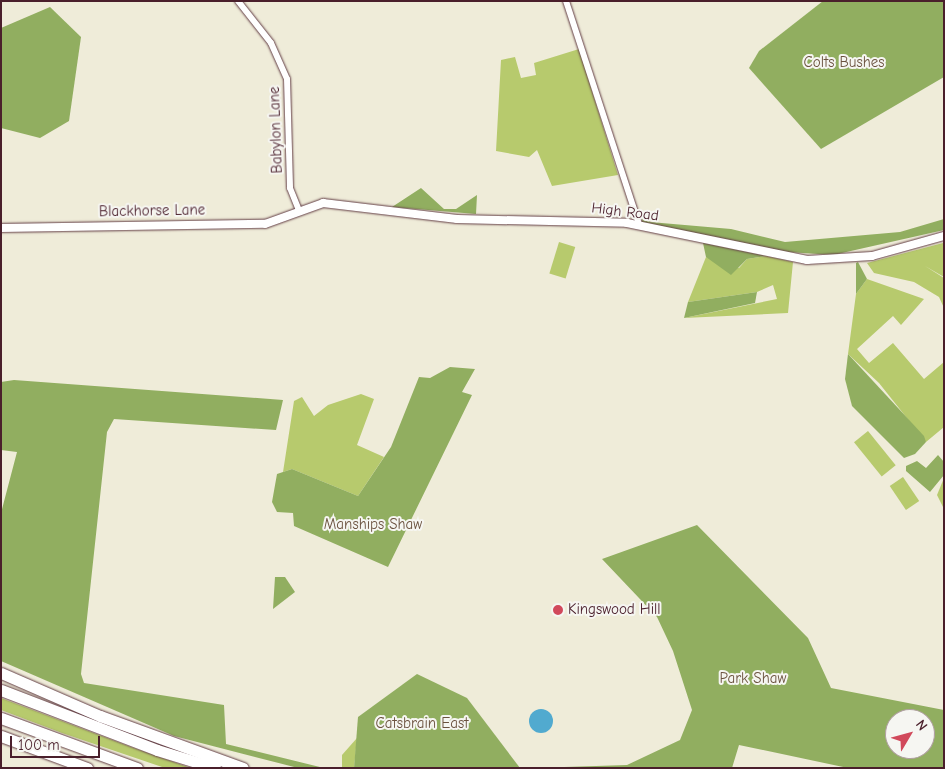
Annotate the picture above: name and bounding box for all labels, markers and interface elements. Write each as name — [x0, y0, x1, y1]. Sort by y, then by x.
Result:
park label: Colts Bushes — [804, 54, 884, 72]
street label: Babylon Lane — [265, 86, 287, 174]
street label: High Road — [590, 199, 660, 225]
street label: Blackhorse Lane — [99, 201, 205, 221]
park label: Manships Shaw — [324, 516, 422, 534]
place label: Kingswood Hill — [568, 601, 661, 619]
marker: Kingswood Hill — [552, 604, 564, 616]
park label: Park Shaw — [720, 670, 786, 688]
north arrow — [885, 709, 935, 759]
park label: Catsbrain East — [376, 715, 468, 733]
text: N — [912, 717, 931, 734]
scale bar — [12, 726, 102, 758]
text: 100 m — [18, 736, 60, 754]

